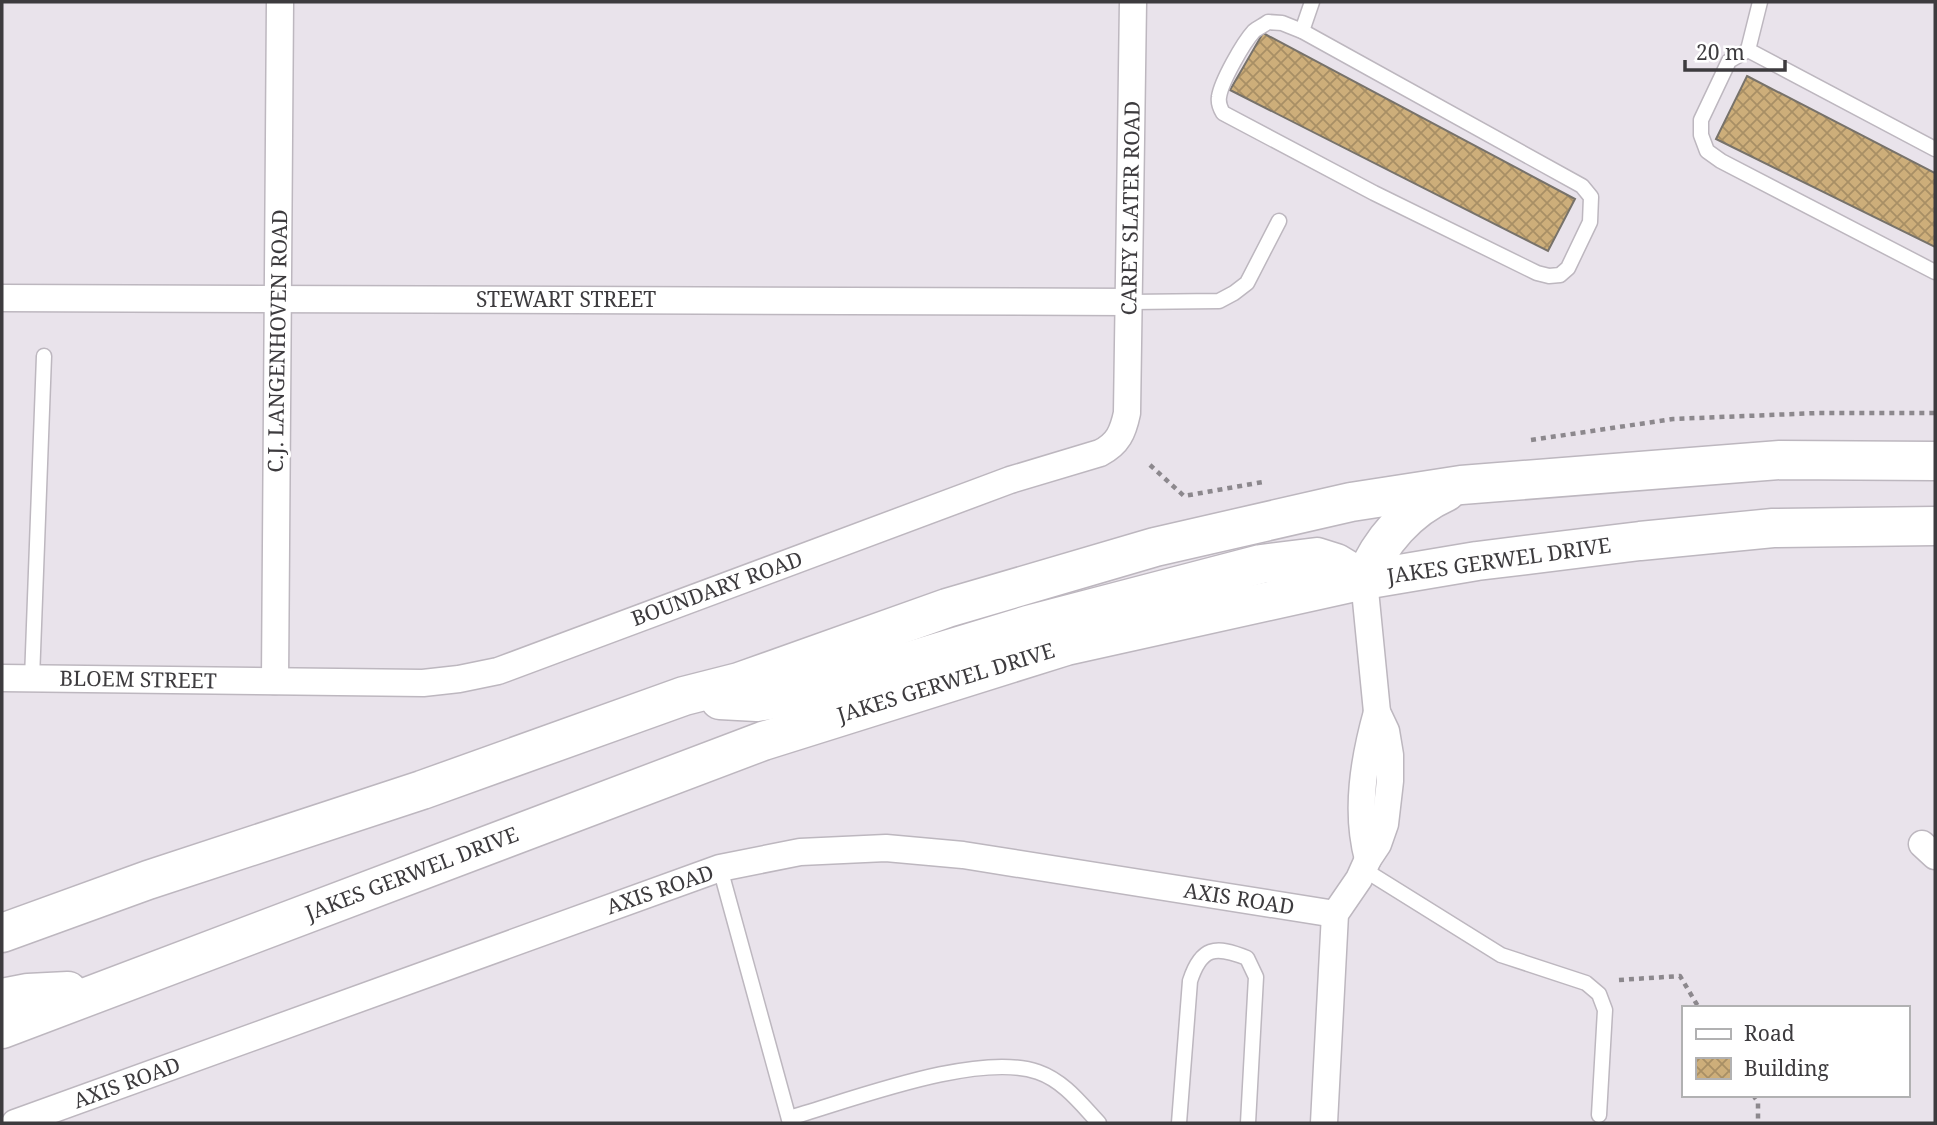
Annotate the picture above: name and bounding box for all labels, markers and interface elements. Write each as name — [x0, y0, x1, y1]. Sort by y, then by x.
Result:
scale bar — [1685, 28, 1785, 72]
text: 20 m — [1696, 38, 1745, 66]
street label: CAREY SLATER ROAD — [1114, 100, 1146, 315]
street label: C.J. LANGENHOVEN ROAD — [261, 209, 293, 473]
street label: STEWART STREET — [476, 285, 656, 313]
street label: JAKES GERWEL DRIVE — [1384, 530, 1613, 590]
street label: BOUNDARY ROAD — [627, 544, 806, 632]
street label: JAKES GERWEL DRIVE — [833, 636, 1058, 729]
street label: BLOEM STREET — [59, 664, 217, 694]
street label: JAKES GERWEL DRIVE — [300, 820, 522, 927]
street label: AXIS ROAD — [602, 858, 717, 921]
street label: AXIS ROAD — [1182, 875, 1297, 921]
legend — [1682, 1006, 1909, 1097]
text: Road — [1744, 1019, 1795, 1047]
street label: AXIS ROAD — [69, 1050, 184, 1114]
text: Building — [1744, 1054, 1829, 1082]

